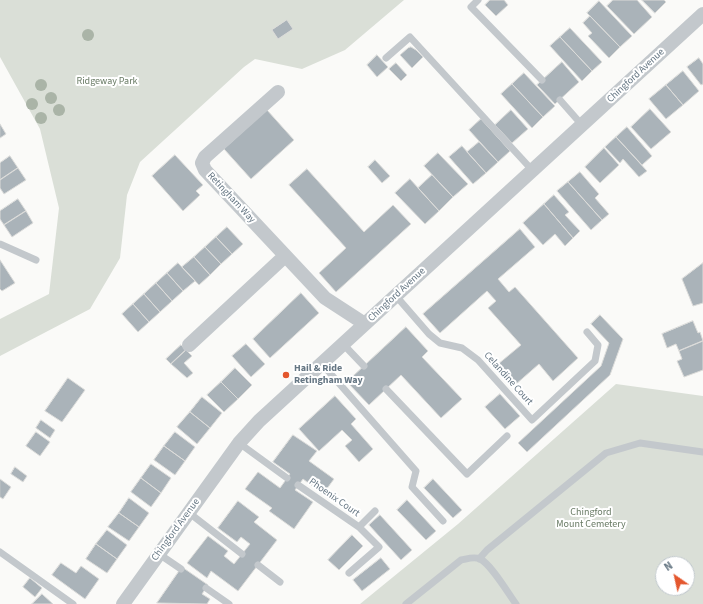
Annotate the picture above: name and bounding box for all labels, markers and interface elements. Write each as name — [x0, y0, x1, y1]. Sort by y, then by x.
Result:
street label: Chingford Avenue — [605, 46, 667, 106]
park label: Ridgeway Park — [76, 76, 138, 88]
street label: Retingham Way — [204, 170, 258, 226]
street label: Chingford Avenue — [366, 265, 428, 325]
street label: Celandine Court — [481, 350, 535, 408]
place label: Hail & Ride Retingham Way — [294, 363, 363, 386]
marker: Hail & Ride Retingham Way — [281, 370, 291, 380]
street label: Phoenix Court — [306, 476, 362, 520]
street label: Chingford Avenue — [149, 496, 203, 564]
park label: Chingford Mount Cemetery — [556, 507, 626, 530]
north arrow — [655, 556, 695, 596]
text: N — [661, 558, 676, 575]

